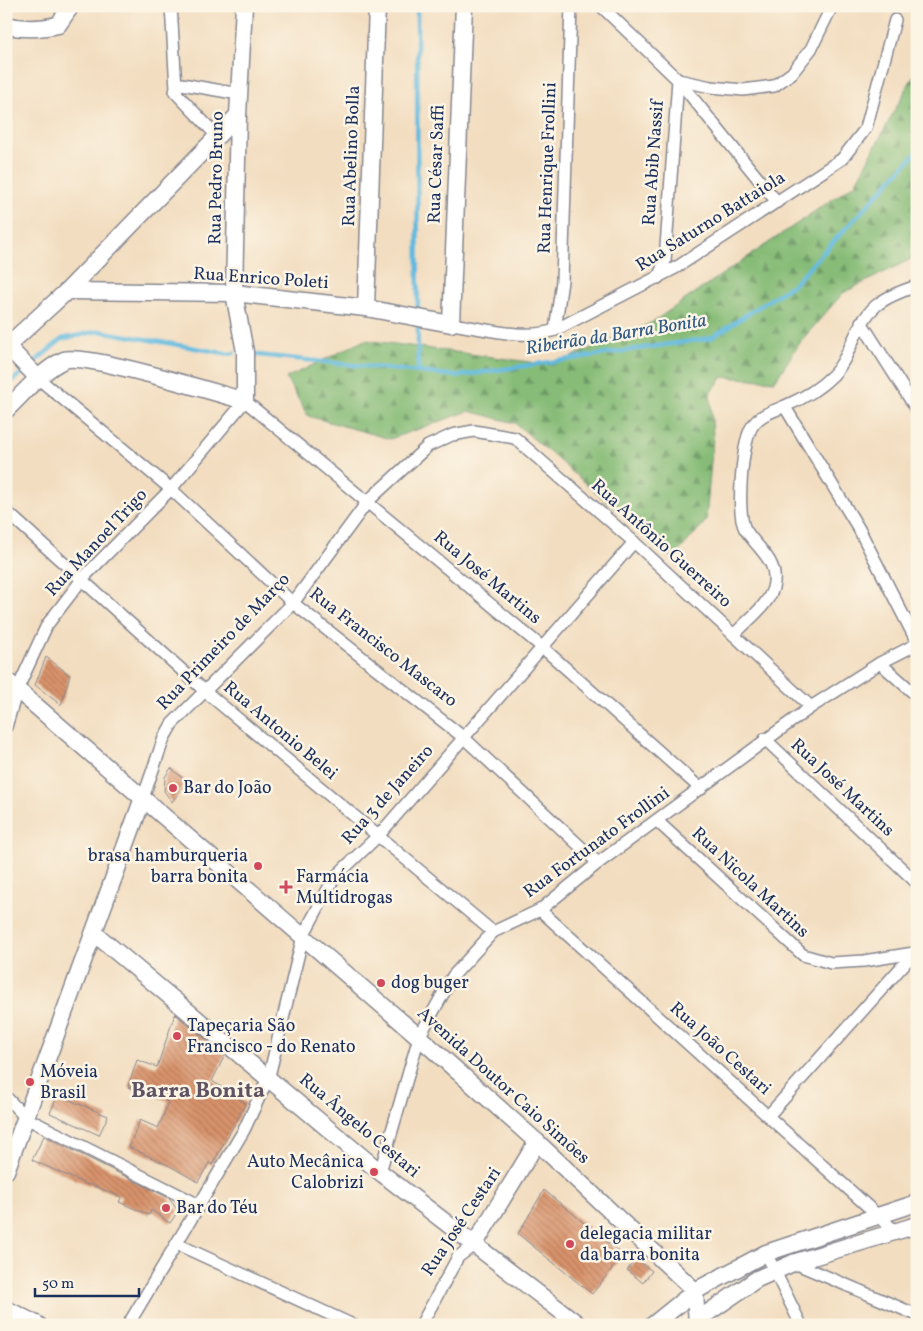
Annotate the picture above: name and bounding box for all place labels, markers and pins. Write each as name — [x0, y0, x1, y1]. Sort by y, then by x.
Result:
place label: Bar do João — [183, 776, 272, 801]
marker: Bar do João — [167, 782, 179, 794]
place label: brasa hamburqueria barra bonita — [88, 844, 248, 890]
marker: brasa hamburqueria barra bonita — [252, 860, 264, 872]
place label: Farmácia Multidrogas — [296, 865, 393, 911]
marker: Farmácia Multidrogas — [280, 881, 292, 893]
place label: dog buger — [391, 971, 469, 996]
marker: dog buger — [375, 977, 387, 989]
place label: Tapeçaria São Francisco - do Renato — [187, 1014, 356, 1060]
marker: Tapeçaria São Francisco - do Renato — [171, 1030, 183, 1042]
place label: Móveia Brasil — [40, 1060, 98, 1106]
marker: Móveia Brasil — [24, 1076, 36, 1088]
place label: Auto Mecânica Calobrizi — [247, 1150, 364, 1196]
marker: Auto Mecânica Calobrizi — [368, 1166, 380, 1178]
place label: Bar do Téu — [176, 1196, 258, 1221]
marker: Bar do Téu — [160, 1202, 172, 1214]
place label: delegacia militar da barra bonita — [580, 1222, 712, 1268]
marker: delegacia militar da barra bonita — [564, 1238, 576, 1250]

